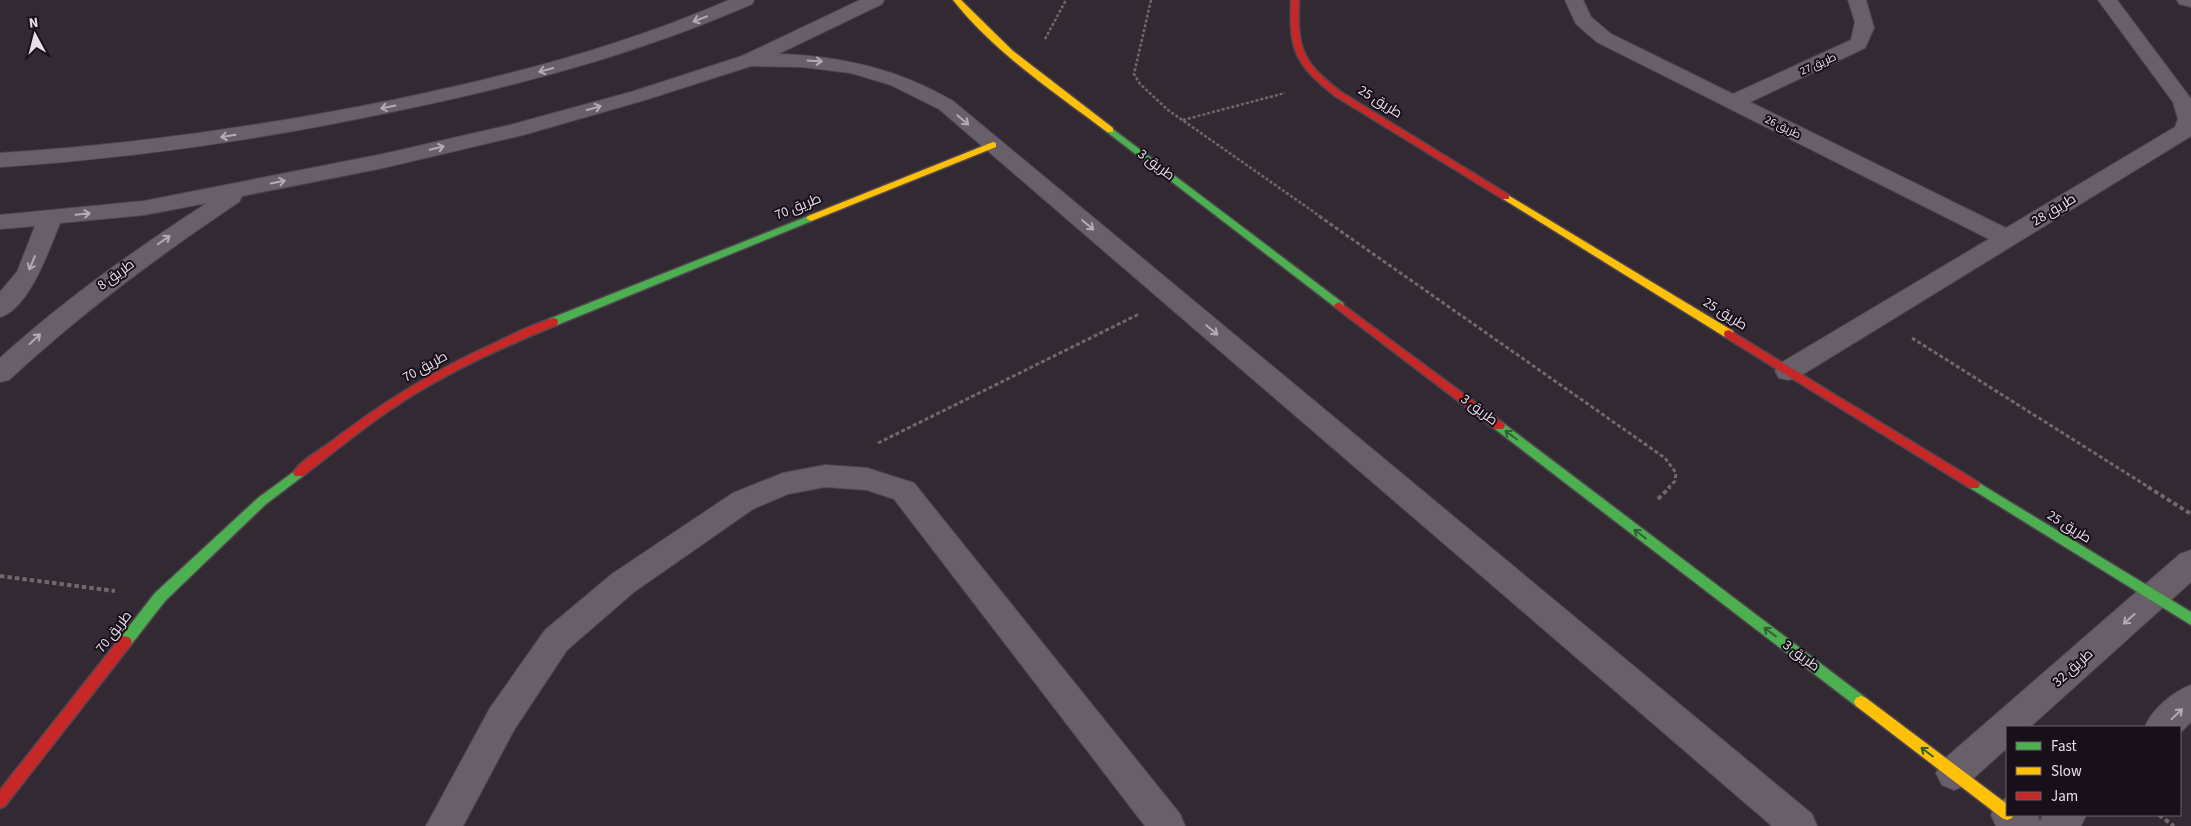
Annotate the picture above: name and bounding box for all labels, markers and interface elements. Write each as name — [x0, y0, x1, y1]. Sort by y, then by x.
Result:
north arrow — [10, 10, 60, 60]
text: N — [28, 13, 39, 34]
one-way arrow — [693, 15, 708, 24]
street label: طريق 27 — [1797, 49, 1839, 79]
one-way arrow — [807, 56, 823, 66]
one-way arrow — [539, 66, 555, 75]
street label: طريق 25 — [1354, 81, 1406, 123]
one-way arrow — [586, 102, 602, 112]
one-way arrow — [380, 103, 396, 112]
street label: طريق 26 — [1763, 112, 1803, 142]
one-way arrow — [957, 114, 970, 125]
one-way arrow — [221, 132, 237, 142]
one-way arrow — [428, 143, 444, 152]
street label: طريق 3 — [1133, 144, 1179, 186]
one-way arrow — [270, 177, 286, 187]
street label: طريق 70 — [772, 189, 824, 225]
street label: طريق 28 — [2028, 189, 2080, 231]
one-way arrow — [75, 209, 91, 219]
one-way arrow — [1081, 219, 1094, 230]
one-way arrow — [157, 235, 171, 245]
one-way arrow — [27, 255, 37, 270]
street label: طريق 8 — [93, 255, 139, 295]
street label: طريق 25 — [1699, 293, 1751, 335]
one-way arrow — [1205, 324, 1218, 335]
one-way arrow — [29, 333, 42, 345]
street label: طريق 70 — [399, 346, 451, 388]
street label: طريق 3 — [1456, 389, 1502, 431]
one-way arrow — [1504, 430, 1518, 440]
street label: طريق 25 — [2043, 506, 2095, 548]
one-way arrow — [1634, 528, 1647, 539]
street label: طريق 70 — [91, 607, 137, 657]
one-way arrow — [2122, 613, 2135, 624]
one-way arrow — [1763, 627, 1777, 637]
street label: طريق 3 — [1778, 635, 1824, 677]
street label: طريق 32 — [2048, 644, 2098, 692]
one-way arrow — [2170, 708, 2183, 720]
legend — [2006, 726, 2181, 816]
text: Fast — [2051, 736, 2077, 757]
one-way arrow — [1920, 747, 1934, 757]
text: Slow — [2051, 761, 2082, 782]
text: Jam — [2051, 786, 2078, 807]

